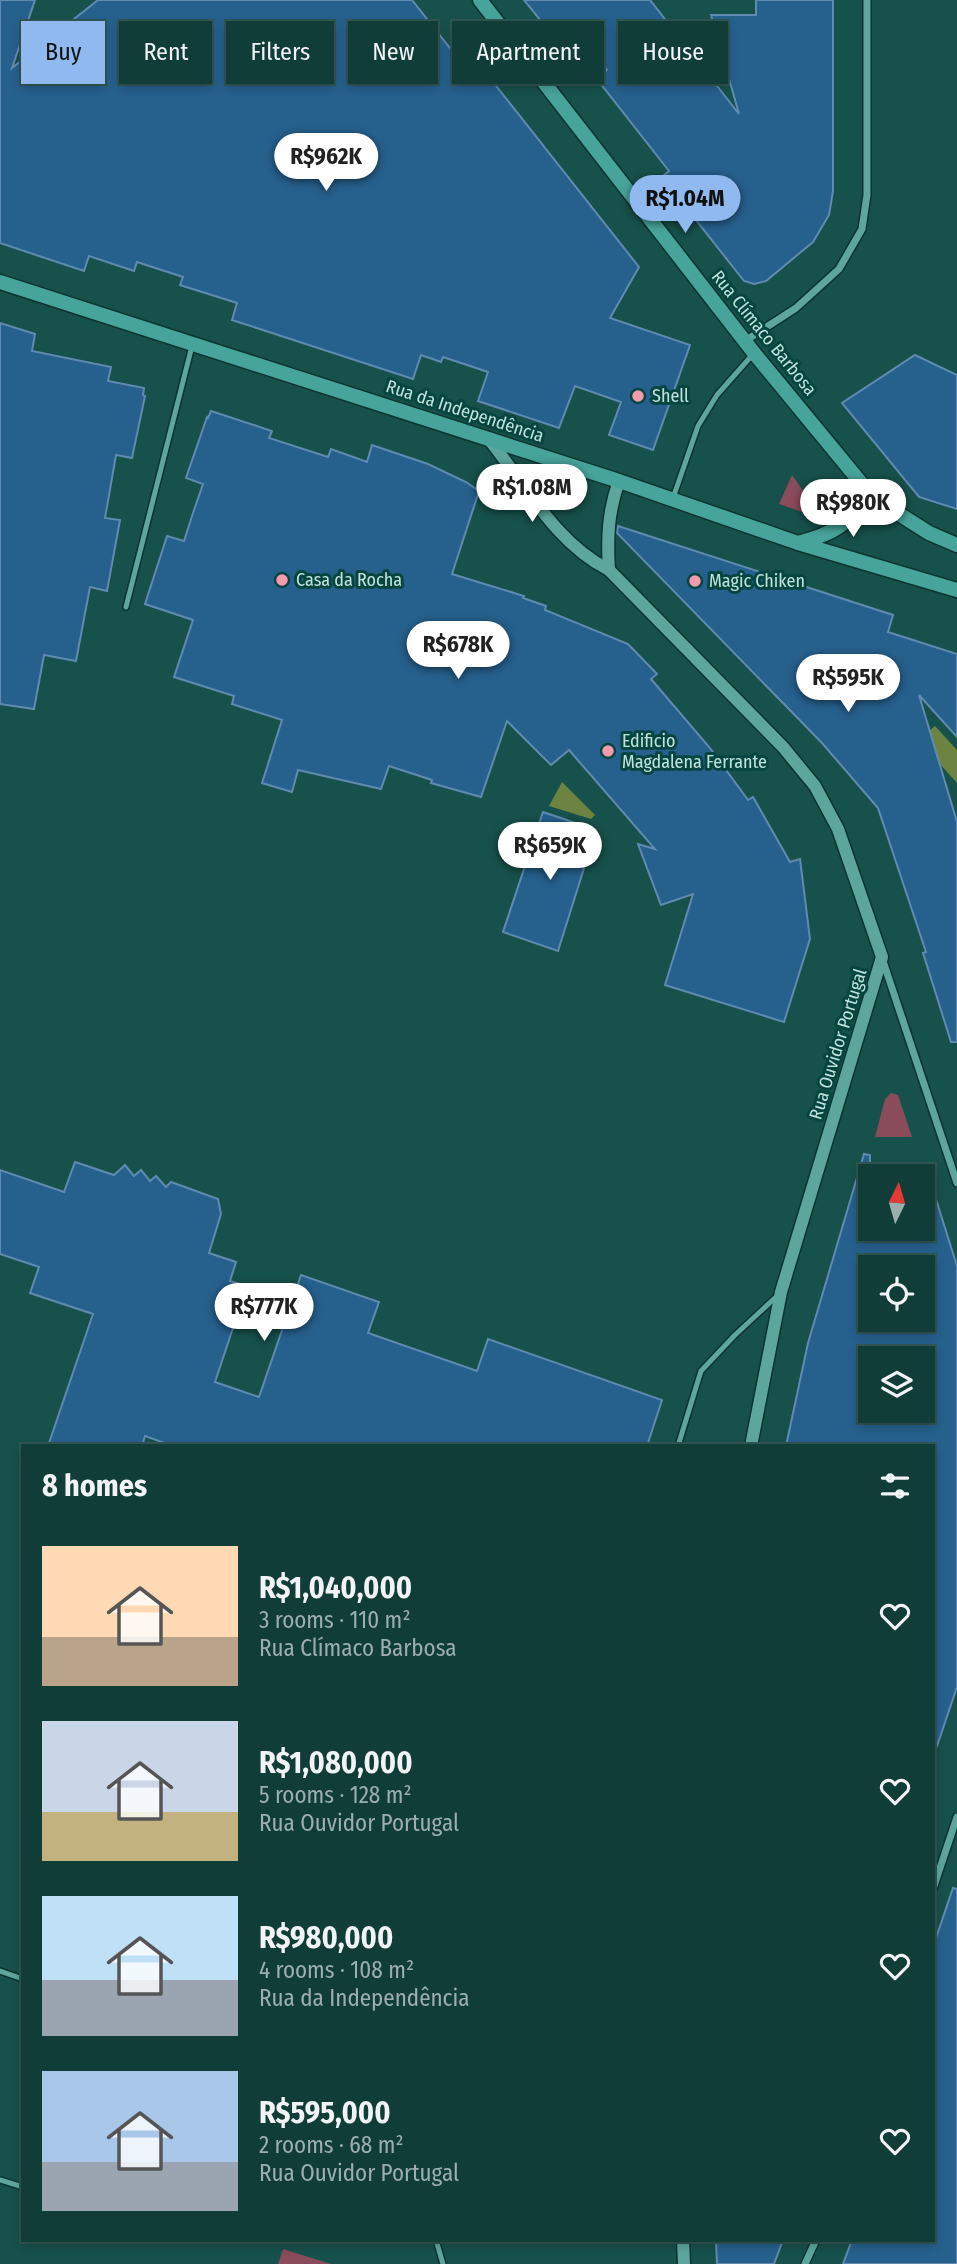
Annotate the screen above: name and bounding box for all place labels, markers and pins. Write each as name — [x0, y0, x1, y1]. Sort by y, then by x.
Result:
pin: R$962K — [269, 134, 383, 193]
pin: R$1.04M — [620, 176, 750, 235]
place label: Shell — [652, 385, 689, 407]
marker: Shell — [630, 388, 646, 404]
pin: R$1.08M — [467, 464, 597, 524]
pin: R$980K — [796, 480, 910, 539]
place label: Casa da Rocha — [296, 569, 402, 591]
place label: Magic Chiken — [709, 570, 805, 592]
marker: Casa da Rocha — [274, 572, 290, 588]
marker: Magic Chiken — [687, 573, 703, 589]
pin: R$678K — [401, 622, 515, 681]
pin: R$595K — [791, 654, 905, 714]
place label: Edificio Magdalena Ferrante — [622, 730, 767, 773]
marker: Edificio Magdalena Ferrante — [600, 743, 616, 759]
pin: R$659K — [493, 822, 607, 882]
pin: R$777K — [207, 1284, 321, 1343]

